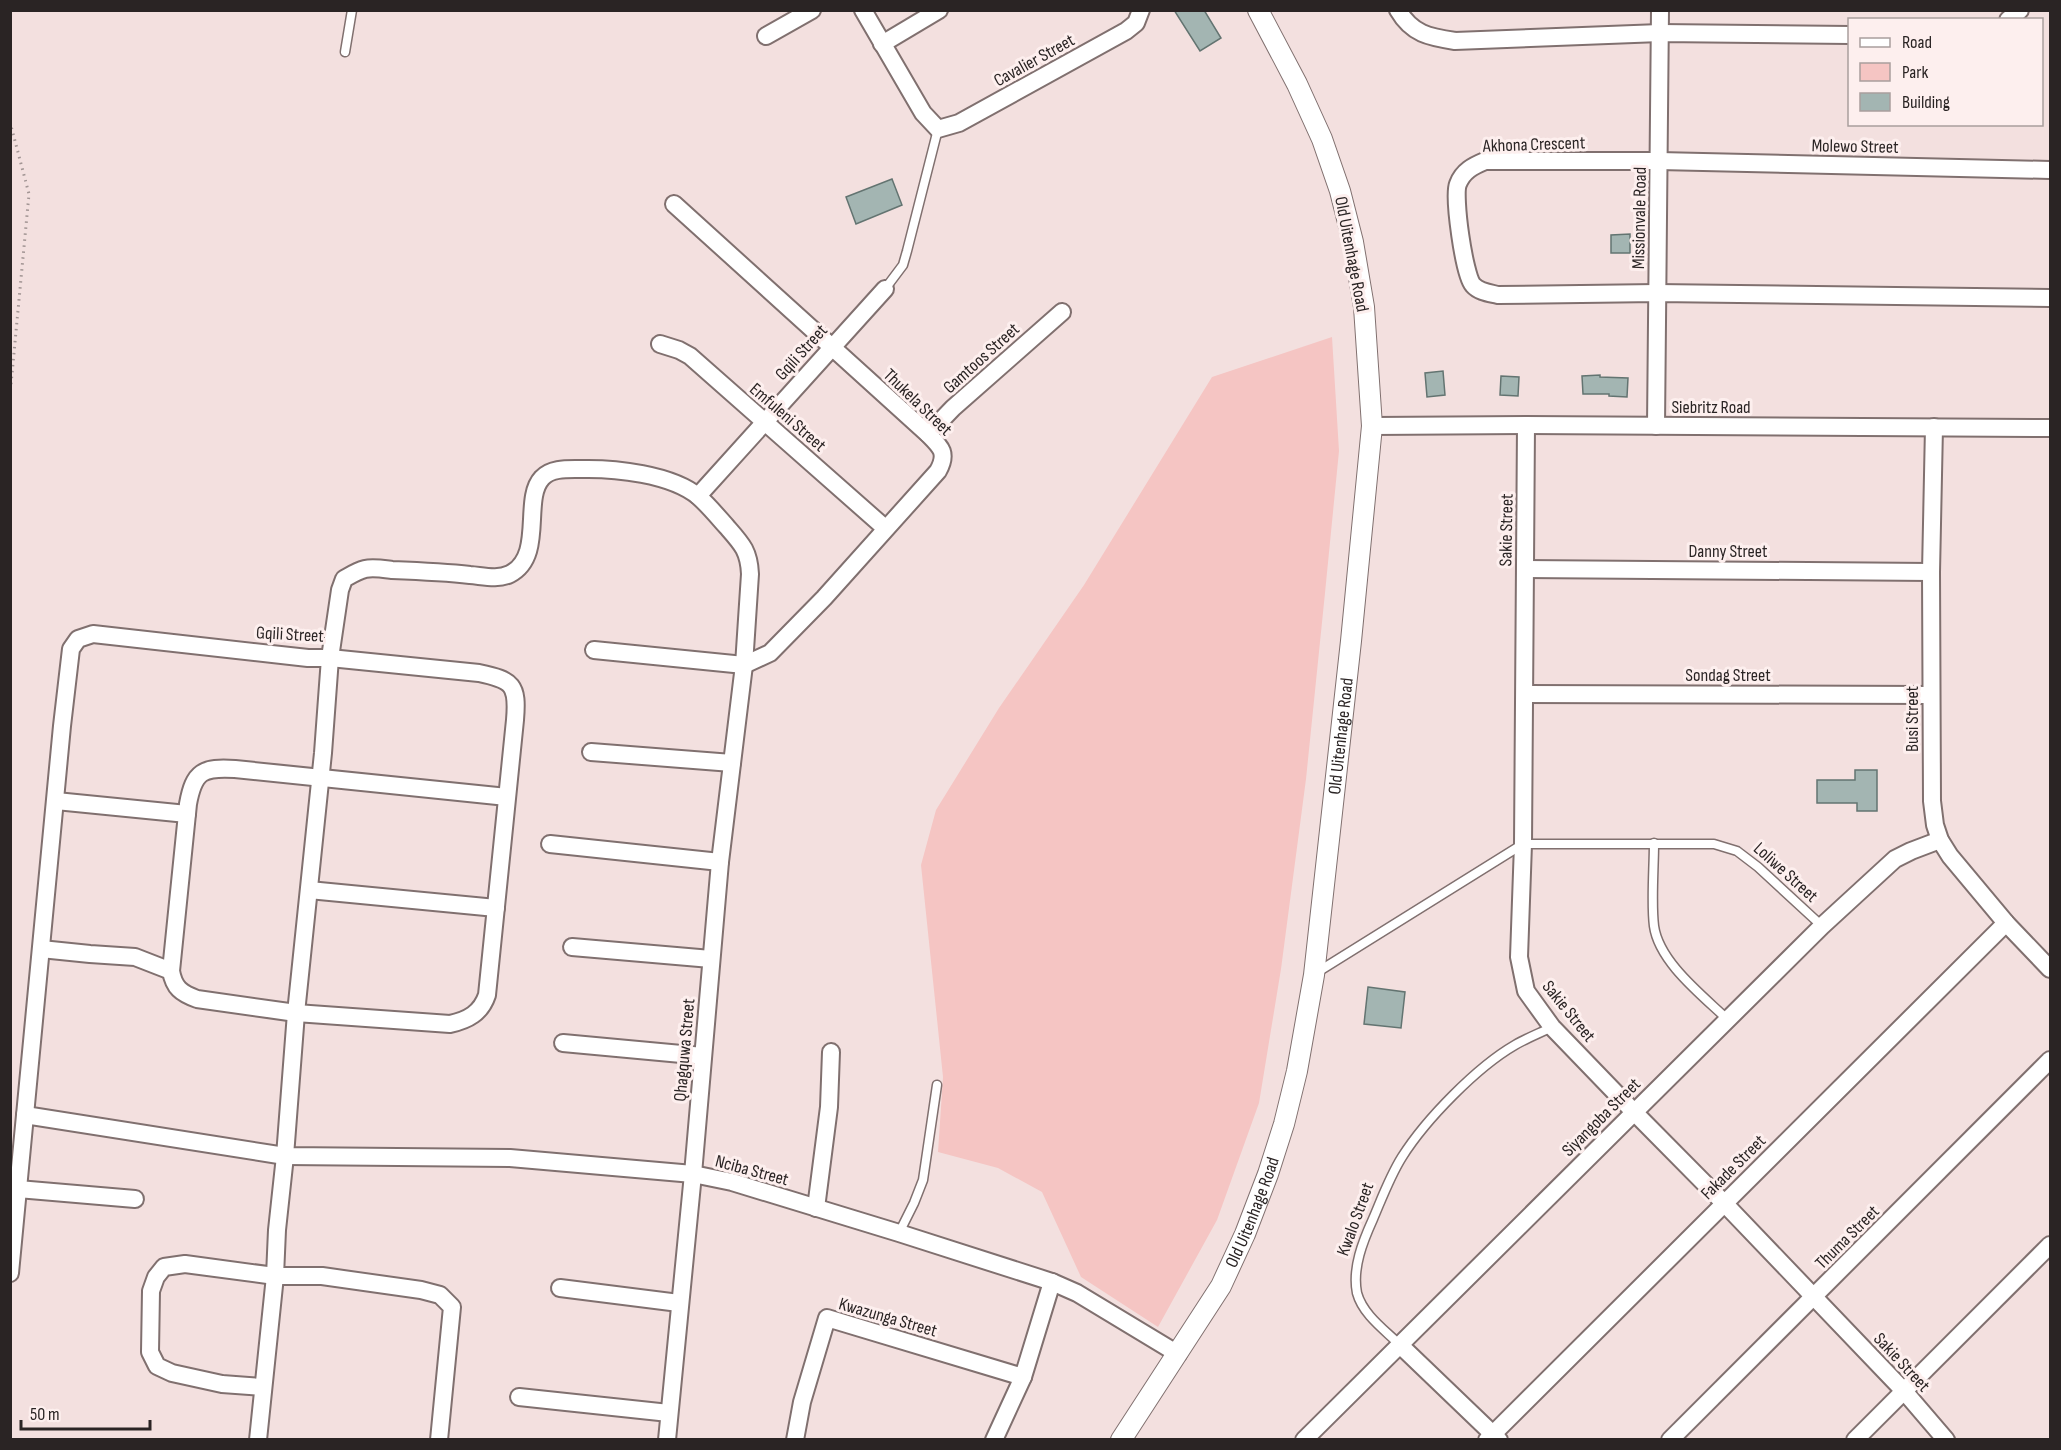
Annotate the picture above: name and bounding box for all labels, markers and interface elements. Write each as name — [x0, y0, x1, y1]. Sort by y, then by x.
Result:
legend — [1848, 18, 2043, 126]
street label: Cavalier Street — [990, 29, 1079, 91]
text: Road — [1902, 32, 1932, 53]
text: Park — [1902, 62, 1928, 83]
text: Building — [1902, 92, 1950, 113]
street label: Akhona Crescent — [1481, 132, 1586, 157]
street label: Molewo Street — [1811, 135, 1899, 158]
street label: Missionvale Road — [1628, 167, 1651, 269]
street label: Old Uitenhage Road — [1330, 195, 1373, 314]
street label: Gamtoos Street — [939, 318, 1024, 398]
street label: Gqili Street — [771, 320, 832, 385]
street label: Thukela Street — [879, 364, 957, 441]
street label: Emfuleni Street — [745, 379, 830, 457]
street label: Siebritz Road — [1671, 397, 1751, 418]
street label: Sakie Street — [1495, 493, 1518, 567]
street label: Danny Street — [1689, 541, 1768, 562]
street label: Gqili Street — [256, 622, 325, 647]
street label: Sondag Street — [1685, 665, 1771, 686]
street label: Old Uitenhage Road — [1324, 677, 1358, 796]
street label: Busi Street — [1902, 685, 1923, 752]
street label: Loliwe Street — [1749, 838, 1822, 907]
street label: Sakie Street — [1538, 976, 1600, 1047]
street label: Qhagquwa Street — [670, 997, 700, 1102]
street label: Siyangoba Street — [1558, 1073, 1645, 1161]
street label: Fakade Street — [1697, 1130, 1770, 1204]
street label: Nciba Street — [713, 1151, 791, 1190]
street label: Old Uitenhage Road — [1221, 1154, 1284, 1271]
street label: Kwalo Street — [1333, 1179, 1379, 1259]
street label: Thuma Street — [1811, 1201, 1884, 1274]
street label: Kwazunga Street — [836, 1293, 940, 1342]
street label: Sakie Street — [1869, 1329, 1935, 1397]
scale bar — [21, 1393, 150, 1431]
text: 50 m — [30, 1404, 60, 1425]

